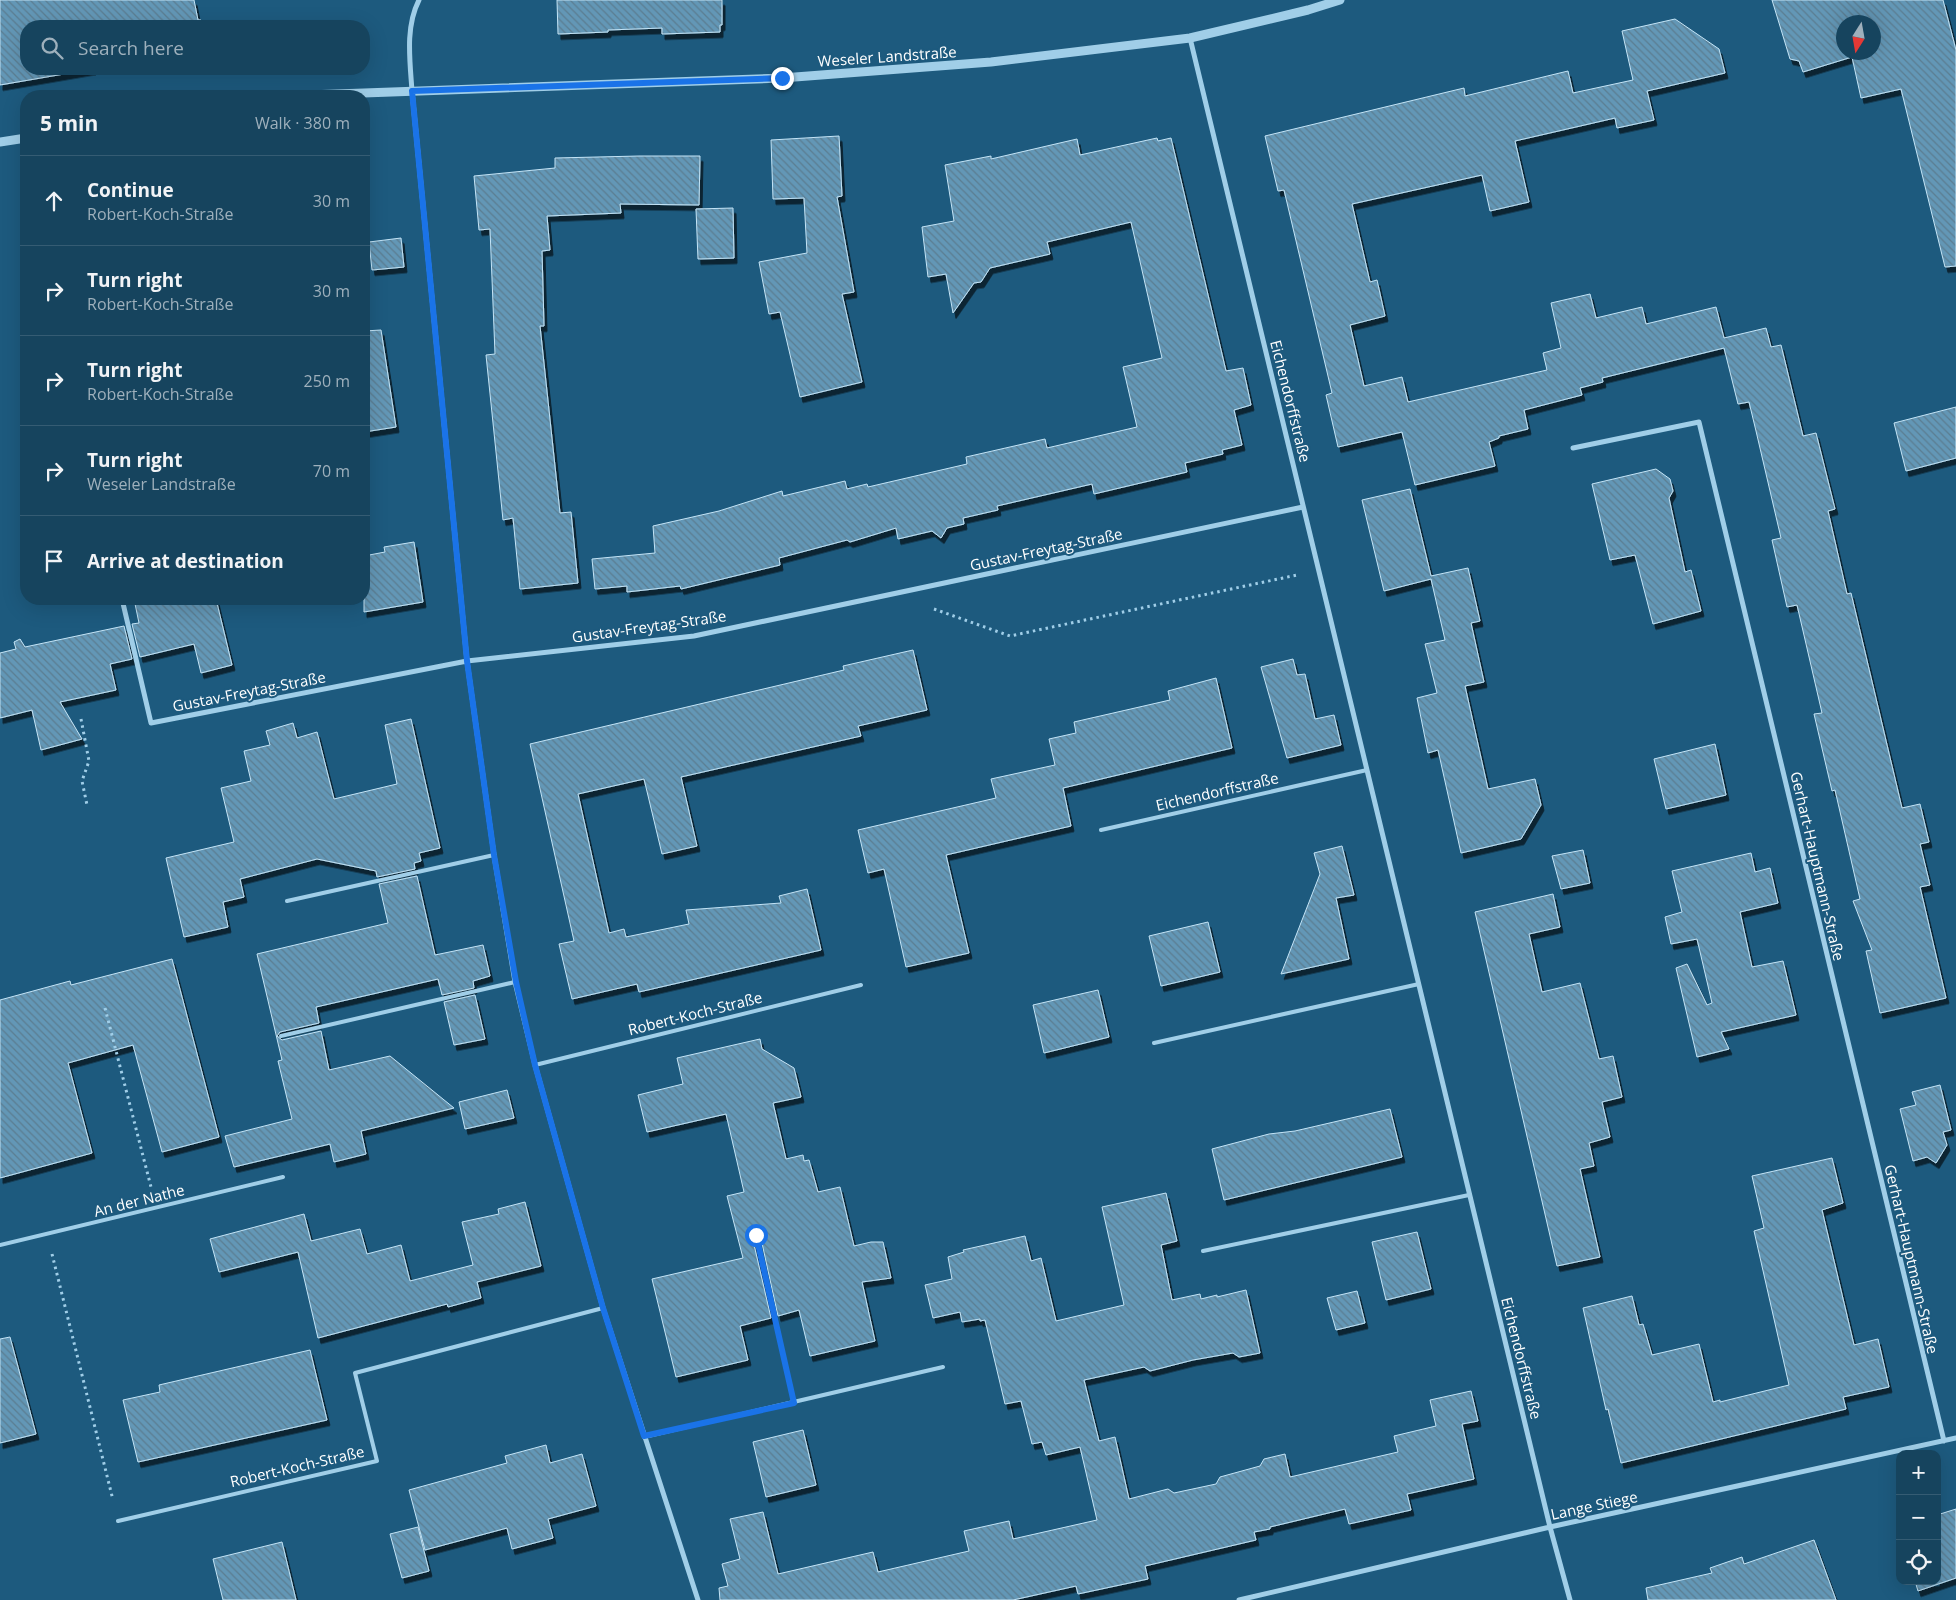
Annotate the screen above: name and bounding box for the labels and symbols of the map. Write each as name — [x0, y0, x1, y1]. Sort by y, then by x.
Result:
north arrow — [1836, 15, 1881, 60]
street label: Weseler Landstraße — [817, 41, 957, 71]
route end — [771, 67, 794, 90]
street label: Eichendorffstraße — [1266, 338, 1316, 464]
street label: Gustav-Freytag-Straße — [968, 523, 1124, 575]
street label: Gustav-Freytag-Straße — [571, 605, 727, 647]
street label: Gustav-Freytag-Straße — [171, 666, 327, 716]
street label: Eichendorffstraße — [1154, 767, 1280, 815]
street label: Gerhart-Hauptmann-Straße — [1786, 769, 1850, 963]
street label: Robert-Koch-Straße — [626, 987, 764, 1039]
street label: Gerhart-Hauptmann-Straße — [1880, 1162, 1944, 1356]
street label: An der Nathe — [92, 1179, 186, 1221]
route start — [745, 1224, 768, 1247]
street label: Eichendorffstraße — [1497, 1295, 1547, 1421]
street label: Robert-Koch-Straße — [228, 1441, 366, 1491]
street label: Lange Stiege — [1549, 1486, 1639, 1524]

